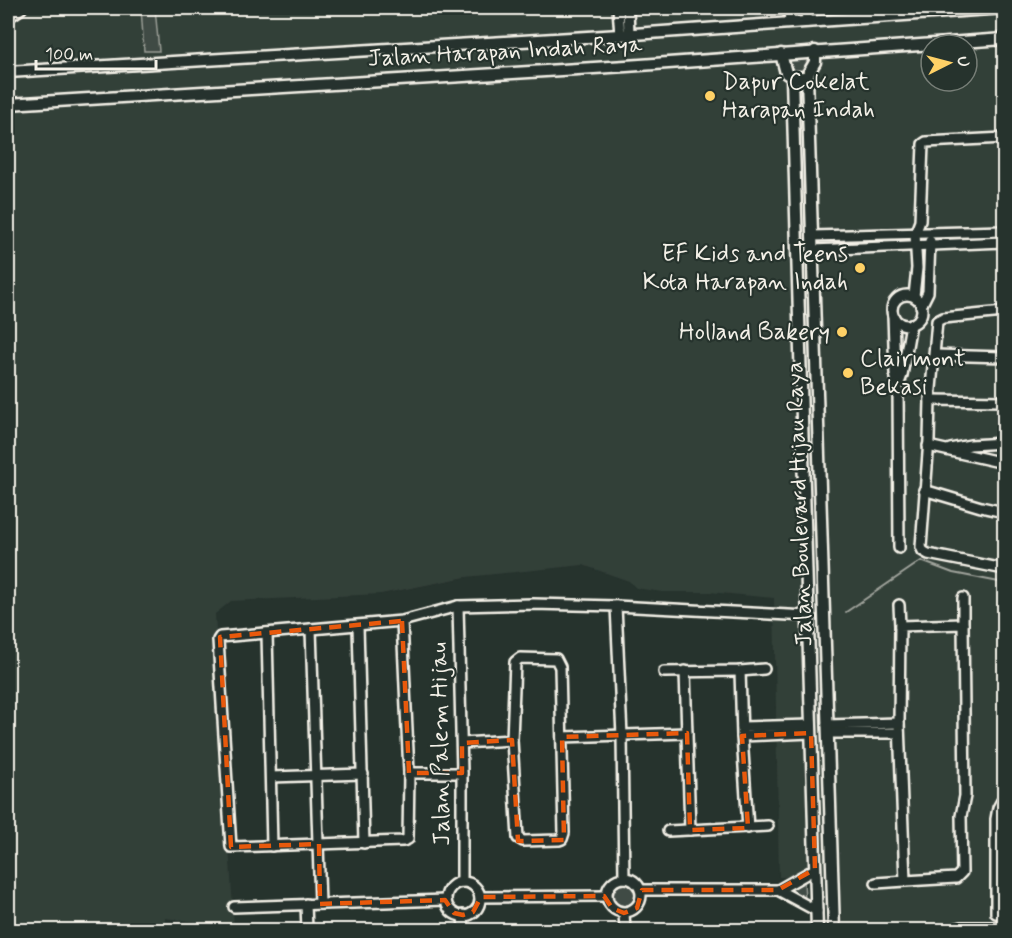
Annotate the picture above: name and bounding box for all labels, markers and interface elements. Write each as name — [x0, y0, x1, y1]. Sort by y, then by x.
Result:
street label: Jalan Harapan Indah Raya — [367, 29, 644, 75]
scale bar — [36, 33, 156, 71]
north arrow — [919, 33, 979, 93]
text: 100 m — [45, 43, 93, 67]
text: U — [951, 55, 973, 68]
place label: Dapur Cokelat Harapan Indah — [722, 67, 875, 126]
marker: Dapur Cokelat Harapan Indah — [703, 89, 717, 103]
place label: EF Kids and Teens Kota Harapan Indah — [642, 239, 848, 298]
marker: EF Kids and Teens Kota Harapan Indah — [853, 261, 867, 275]
place label: Holland Bakery — [679, 317, 830, 348]
marker: Holland Bakery — [835, 325, 849, 339]
place label: Clairmont Bekasi — [860, 344, 966, 403]
street label: Jalan Boulevard Hijau Raya — [780, 361, 820, 647]
marker: Clairmont Bekasi — [841, 366, 855, 380]
street label: Jalan Palem Hijau — [424, 642, 458, 846]

